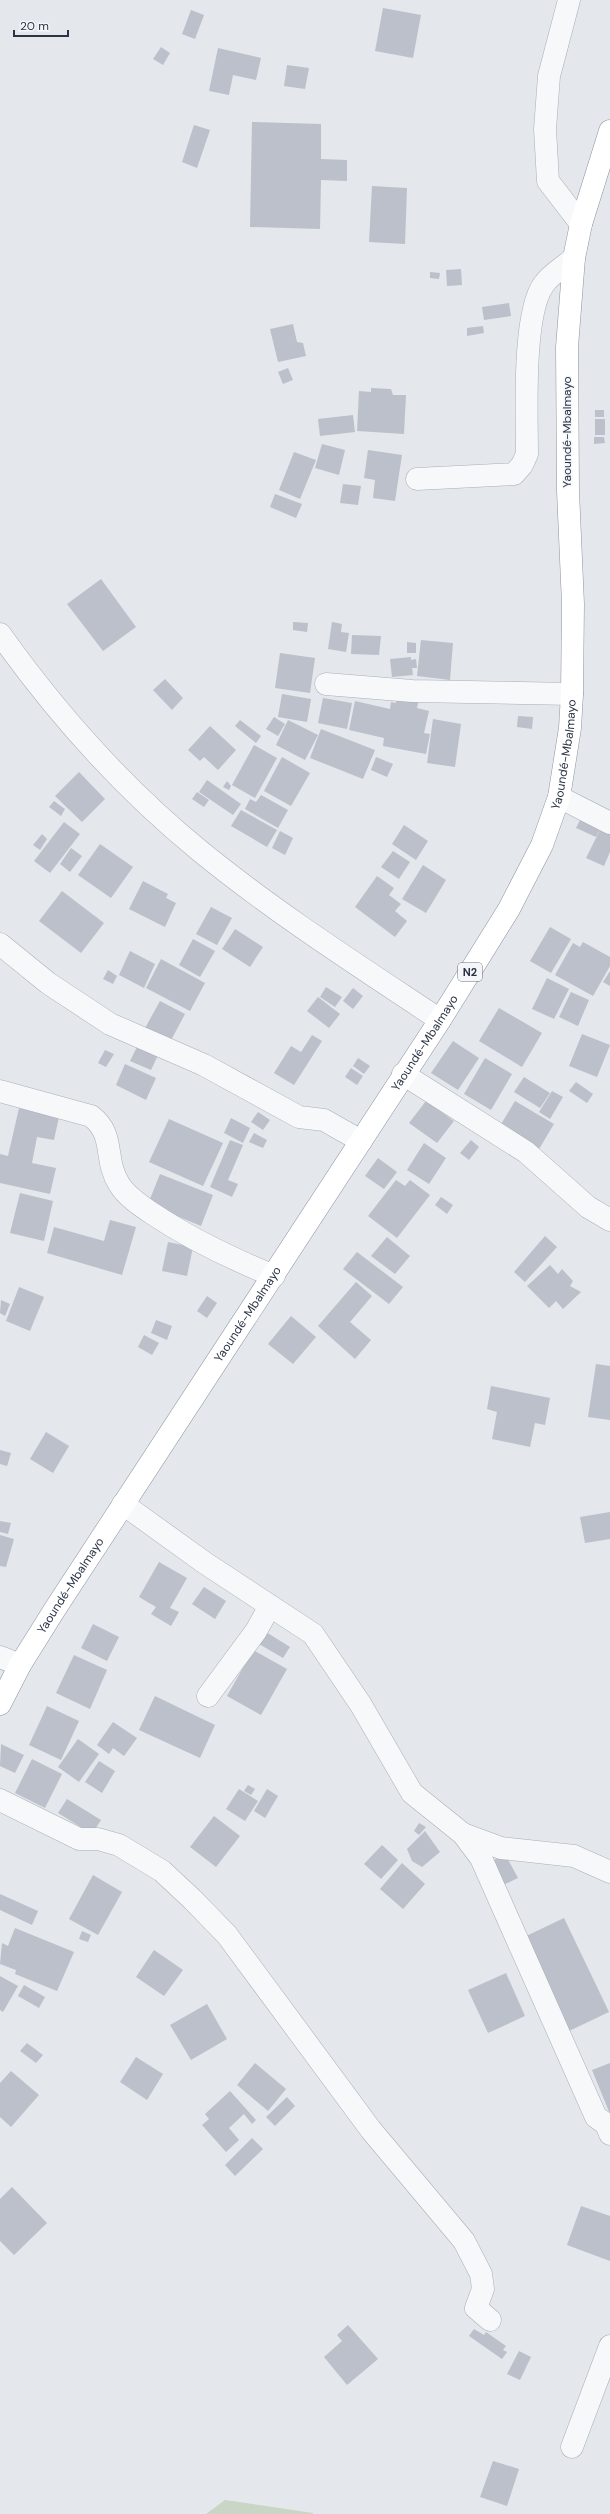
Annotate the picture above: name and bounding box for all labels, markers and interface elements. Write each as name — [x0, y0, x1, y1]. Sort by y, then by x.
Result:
scale bar — [14, 12, 68, 38]
text: 20 m — [20, 18, 49, 34]
street label: Yaoundé-Mbalmayo — [559, 376, 575, 488]
street label: Yaoundé-Mbalmayo — [547, 699, 580, 812]
road number: N2 — [458, 963, 482, 981]
street label: Yaoundé-Mbalmayo — [388, 992, 462, 1094]
street label: Yaoundé-Mbalmayo — [210, 1263, 285, 1365]
street label: Yaoundé-Mbalmayo — [34, 1534, 108, 1637]

